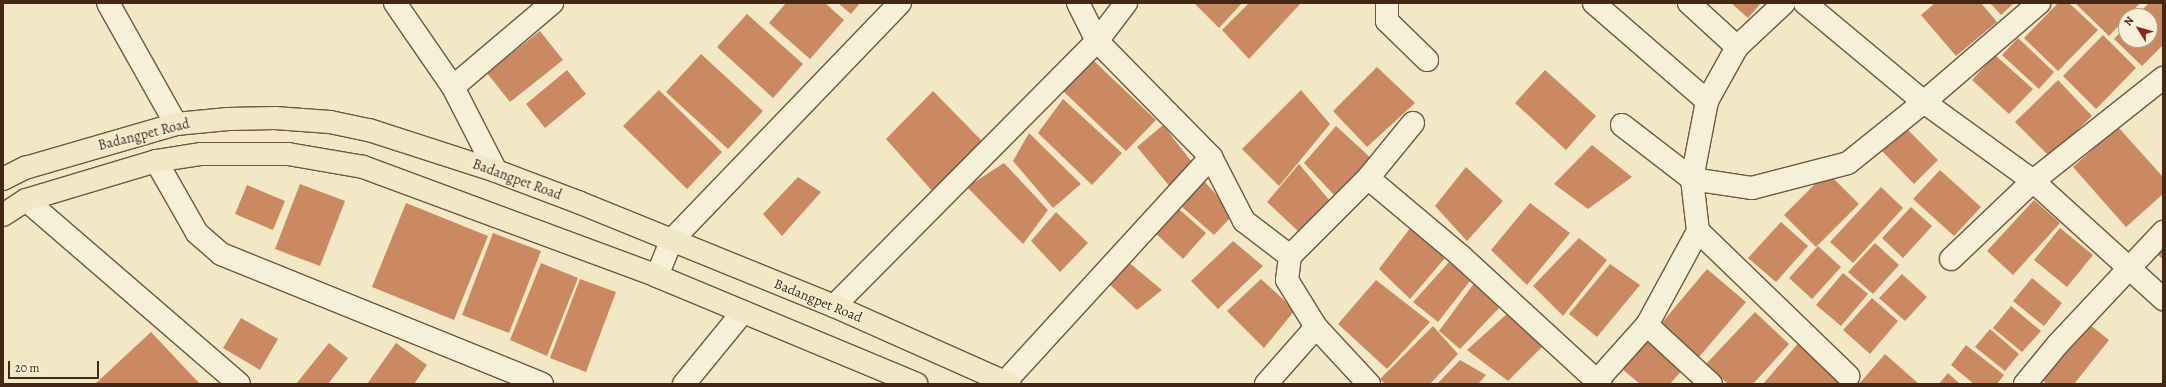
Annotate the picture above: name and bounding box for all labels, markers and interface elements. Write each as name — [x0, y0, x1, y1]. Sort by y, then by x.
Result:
north arrow — [2118, 8, 2158, 48]
text: N — [2120, 13, 2137, 29]
street label: Badangpet Road — [96, 116, 192, 154]
street label: Badangpet Road — [470, 156, 564, 204]
street label: Badangpet Road — [771, 276, 865, 326]
scale bar — [10, 353, 101, 379]
text: 20 m — [15, 360, 39, 376]

